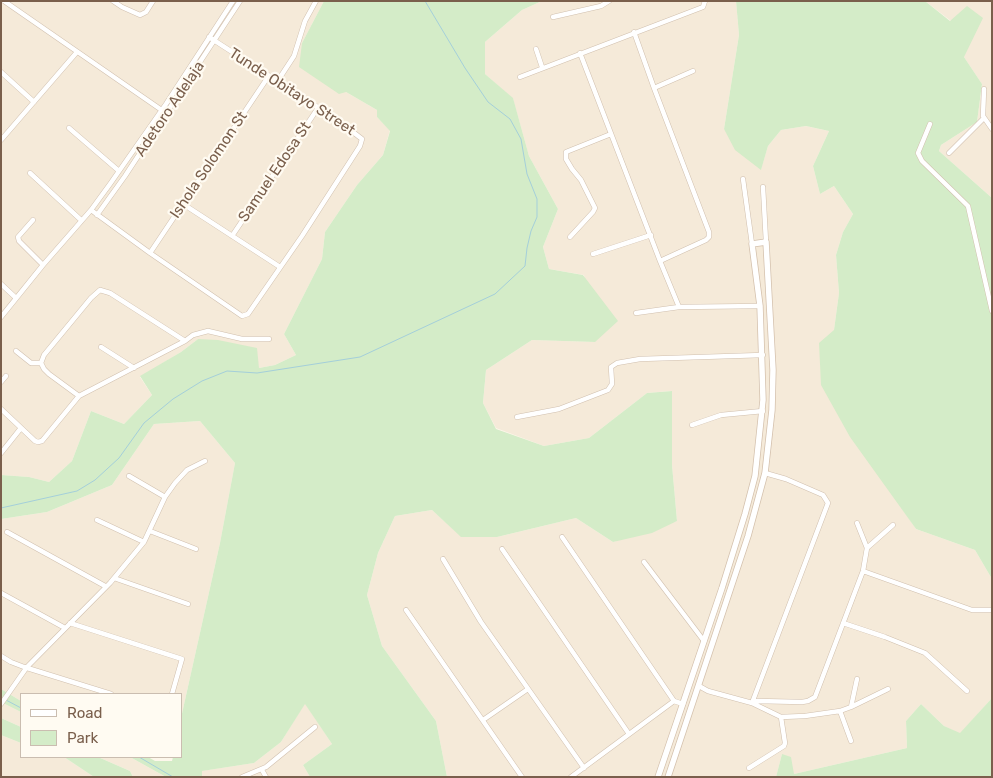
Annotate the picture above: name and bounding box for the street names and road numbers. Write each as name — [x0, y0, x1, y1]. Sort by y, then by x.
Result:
street label: Tunde Obitayo Street — [225, 44, 359, 140]
street label: Adetoro Adelaja — [132, 58, 208, 160]
street label: Ishola Solomon St — [167, 108, 251, 222]
street label: Samuel Edosa St — [235, 118, 315, 226]

